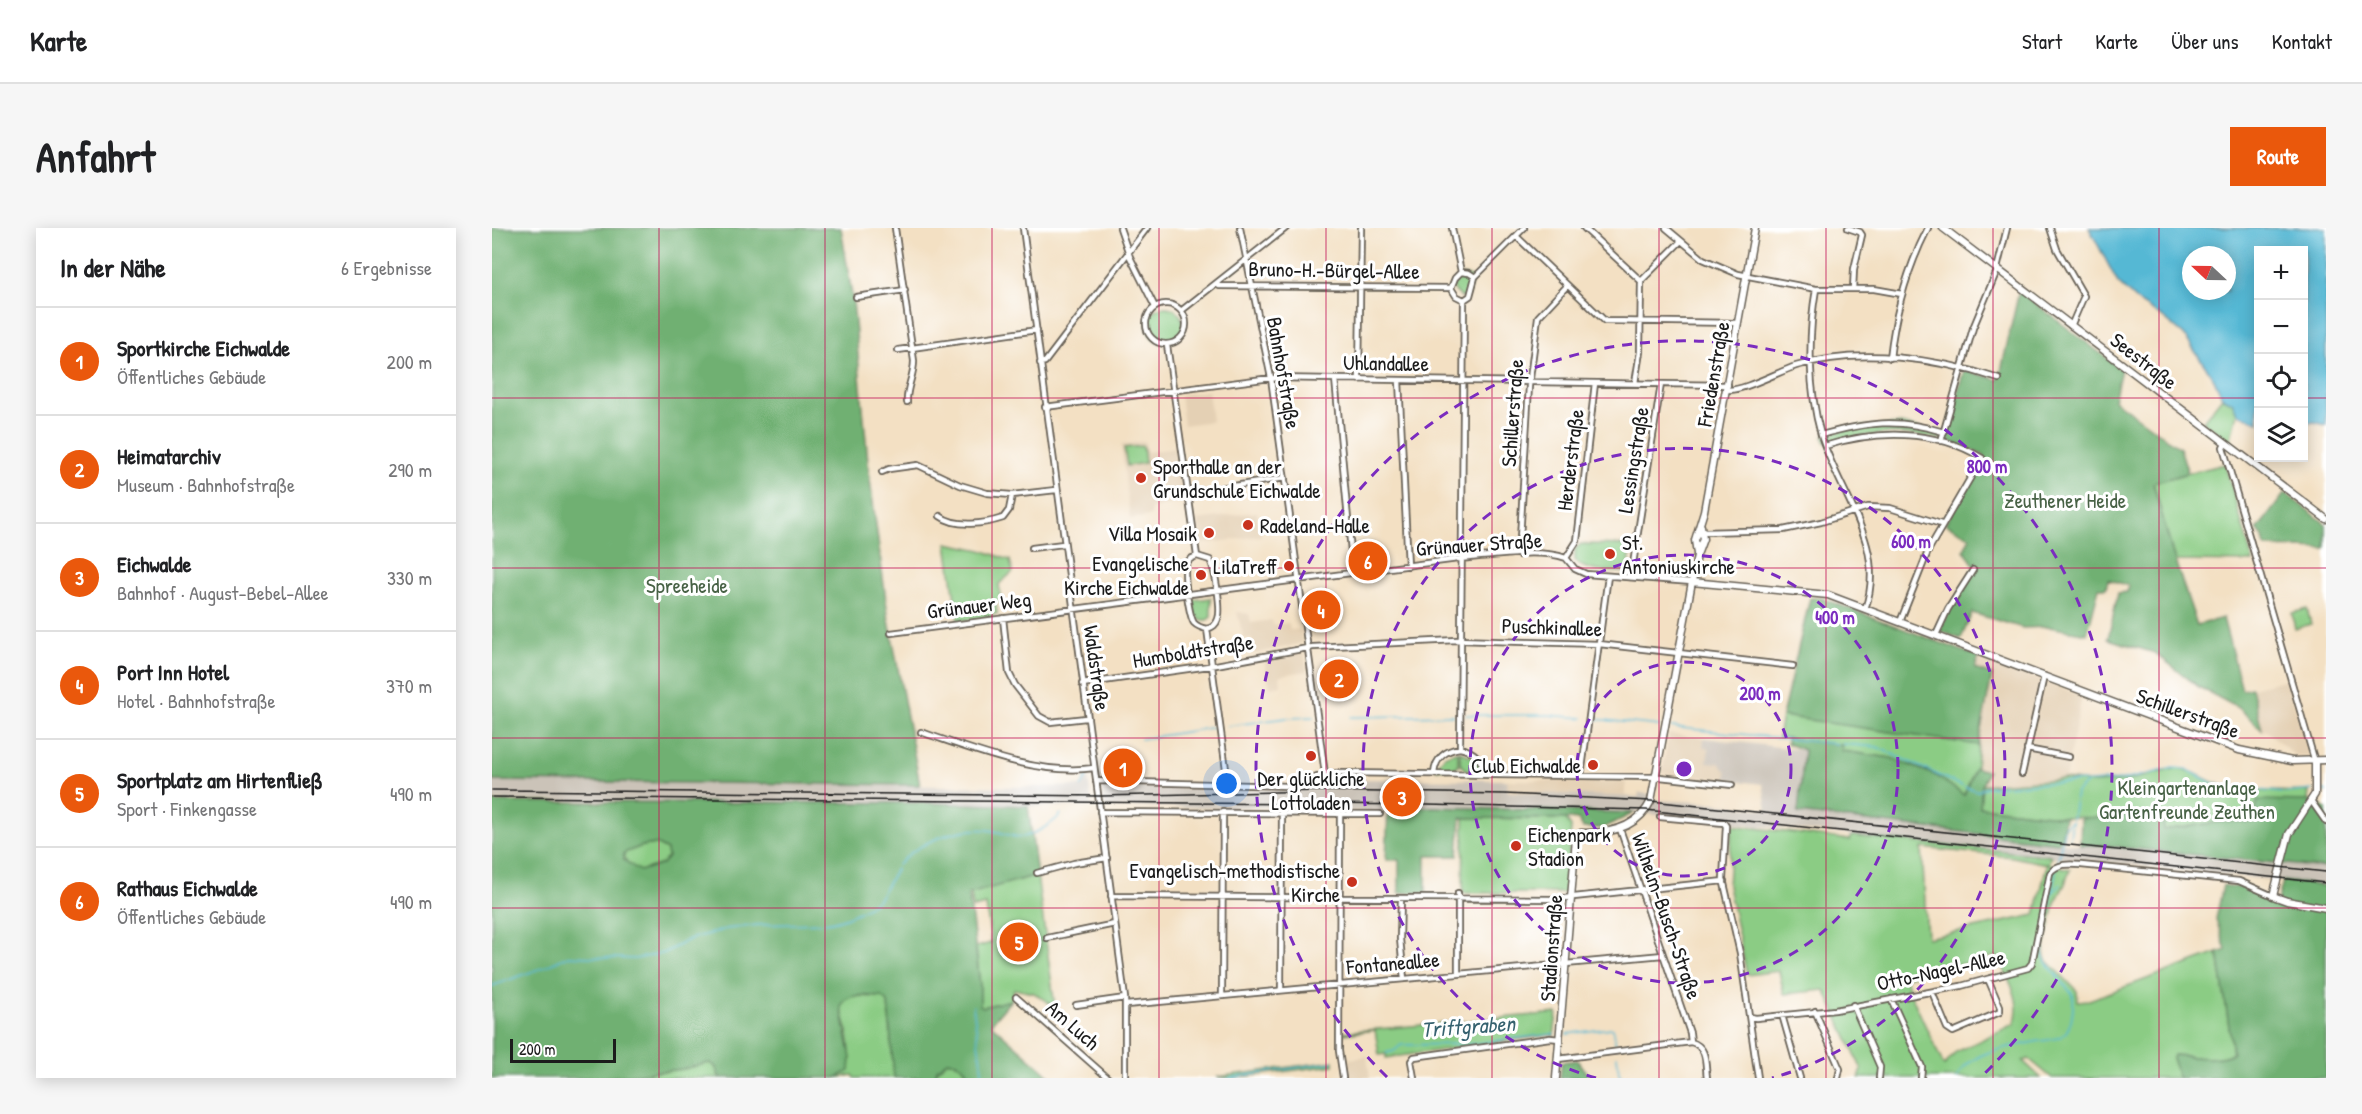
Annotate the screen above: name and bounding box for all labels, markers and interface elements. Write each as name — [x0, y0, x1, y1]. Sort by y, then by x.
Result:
text: Karte — [30, 22, 87, 60]
text: Start — [2022, 27, 2062, 56]
text: Karte — [2095, 27, 2138, 56]
text: Über uns — [2171, 27, 2239, 56]
text: Kontakt — [2272, 27, 2332, 56]
button: Route — [2230, 127, 2326, 186]
text: Anfahrt — [36, 128, 155, 185]
north arrow — [2182, 246, 2236, 300]
map controls — [2254, 246, 2308, 462]
button: + — [2254, 246, 2308, 300]
text: In der Nähe — [60, 250, 166, 285]
text: 6 Ergebnisse — [341, 254, 432, 281]
street label: Bruno-H.-Bürgel-Allee — [1248, 254, 1420, 286]
button: − — [2254, 300, 2308, 354]
street label: Bahnhofstraße — [1260, 315, 1308, 431]
street label: Friedenstraße — [1689, 319, 1736, 430]
street label: Seestraße — [2105, 326, 2183, 396]
text: Sportkirche Eichwalde — [117, 333, 290, 363]
text: 1 — [76, 348, 83, 375]
text: 200 m — [387, 348, 432, 375]
street label: Uhlandallee — [1343, 348, 1429, 378]
button: locate — [2254, 354, 2308, 408]
street label: Schillerstraße — [1494, 358, 1530, 468]
text: Öffentliches Gebäude — [117, 363, 266, 390]
street label: Lessingstraße — [1610, 405, 1656, 515]
street label: Herderstraße — [1549, 408, 1591, 512]
button: layers — [2254, 408, 2308, 462]
text: Heimatarchiv — [117, 441, 221, 471]
place label: Sporthalle an der Grundschule Eichwalde — [1153, 452, 1321, 505]
text: 800 m — [1967, 454, 2007, 479]
text: 2 — [75, 456, 84, 483]
text: 290 m — [388, 456, 432, 483]
text: Museum · Bahnhofstraße — [117, 471, 295, 498]
marker: Sporthalle an der Grundschule Eichwalde — [1134, 471, 1148, 485]
park label: Zeuthener Heide — [2004, 486, 2126, 515]
place label: Radeland-Halle — [1260, 511, 1370, 540]
marker: Radeland-Halle — [1241, 518, 1255, 532]
place label: Villa Mosaik — [1108, 519, 1197, 548]
street label: Grünauer Straße — [1415, 525, 1543, 563]
marker: Villa Mosaik — [1202, 526, 1216, 540]
place label: St. Antoniuskirche — [1622, 528, 1735, 581]
text: 600 m — [1891, 529, 1931, 554]
pin: 6 — [1348, 538, 1388, 584]
marker: St. Antoniuskirche — [1603, 547, 1617, 561]
text: Eichwalde — [117, 549, 191, 579]
place label: Evangelische Kirche Eichwalde — [1064, 549, 1189, 602]
place label: LilaTreff — [1213, 552, 1277, 581]
marker: LilaTreff — [1282, 559, 1296, 573]
text: 3 — [75, 564, 84, 591]
text: 330 m — [387, 564, 432, 591]
marker: Evangelische Kirche Eichwalde — [1194, 568, 1208, 582]
park label: Spreeheide — [646, 571, 728, 600]
text: Bahnhof · August-Bebel-Allee — [117, 579, 329, 606]
street label: Grünauer Weg — [925, 584, 1033, 626]
pin: 4 — [1302, 588, 1340, 632]
text: 400 m — [1815, 605, 1855, 630]
street label: Puschkinallee — [1501, 611, 1603, 643]
street label: Waldstraße — [1077, 623, 1117, 713]
street label: Humboldtstraße — [1131, 627, 1255, 675]
pin: 2 — [1320, 656, 1358, 702]
text: Port Inn Hotel — [117, 657, 229, 687]
text: 4 — [76, 672, 83, 699]
text: 370 m — [386, 672, 432, 699]
text: 200 m — [1740, 681, 1780, 706]
street label: Schillerstraße — [2132, 681, 2244, 745]
text: Hotel · Bahnhofstraße — [117, 687, 276, 714]
pin: 1 — [1104, 746, 1142, 790]
marker: Der glückliche Lottoladen — [1304, 749, 1318, 763]
place label: Club Eichwalde — [1471, 751, 1581, 780]
marker: Club Eichwalde — [1586, 758, 1600, 772]
centre of rings — [1674, 759, 1694, 779]
place label: Der glückliche Lottoladen — [1257, 764, 1365, 817]
text: Sportplatz am Hirtenfließ — [117, 765, 323, 795]
your location — [1212, 769, 1241, 798]
park label: Kleingartenanlage Gartenfreunde Zeuthen — [2099, 773, 2275, 826]
pin: 3 — [1382, 774, 1422, 820]
text: 5 — [75, 780, 84, 807]
text: 490 m — [390, 780, 432, 807]
text: Sport · Finkengasse — [117, 795, 257, 822]
place label: Eichenpark Stadion — [1528, 820, 1611, 873]
street label: Wilhelm-Busch-Straße — [1625, 829, 1709, 1003]
marker: Eichenpark Stadion — [1509, 839, 1523, 853]
place label: Evangelisch-methodistische Kirche — [1130, 856, 1340, 909]
text: Rathaus Eichwalde — [117, 873, 258, 903]
marker: Evangelisch-methodistische Kirche — [1345, 875, 1359, 889]
text: 6 — [76, 888, 83, 915]
text: 490 m — [390, 888, 432, 915]
street label: Stadionstraße — [1533, 894, 1569, 1002]
text: Öffentliches Gebäude — [117, 903, 266, 930]
pin: 5 — [1000, 920, 1038, 964]
street label: Otto-Nagel-Allee — [1874, 942, 2008, 998]
street label: Fontaneallee — [1344, 944, 1441, 982]
street label: Am Luch — [1040, 994, 1106, 1057]
water label: Triftgraben — [1420, 1008, 1518, 1044]
scale bar — [510, 1036, 616, 1064]
text: 200 m — [519, 1038, 555, 1060]

